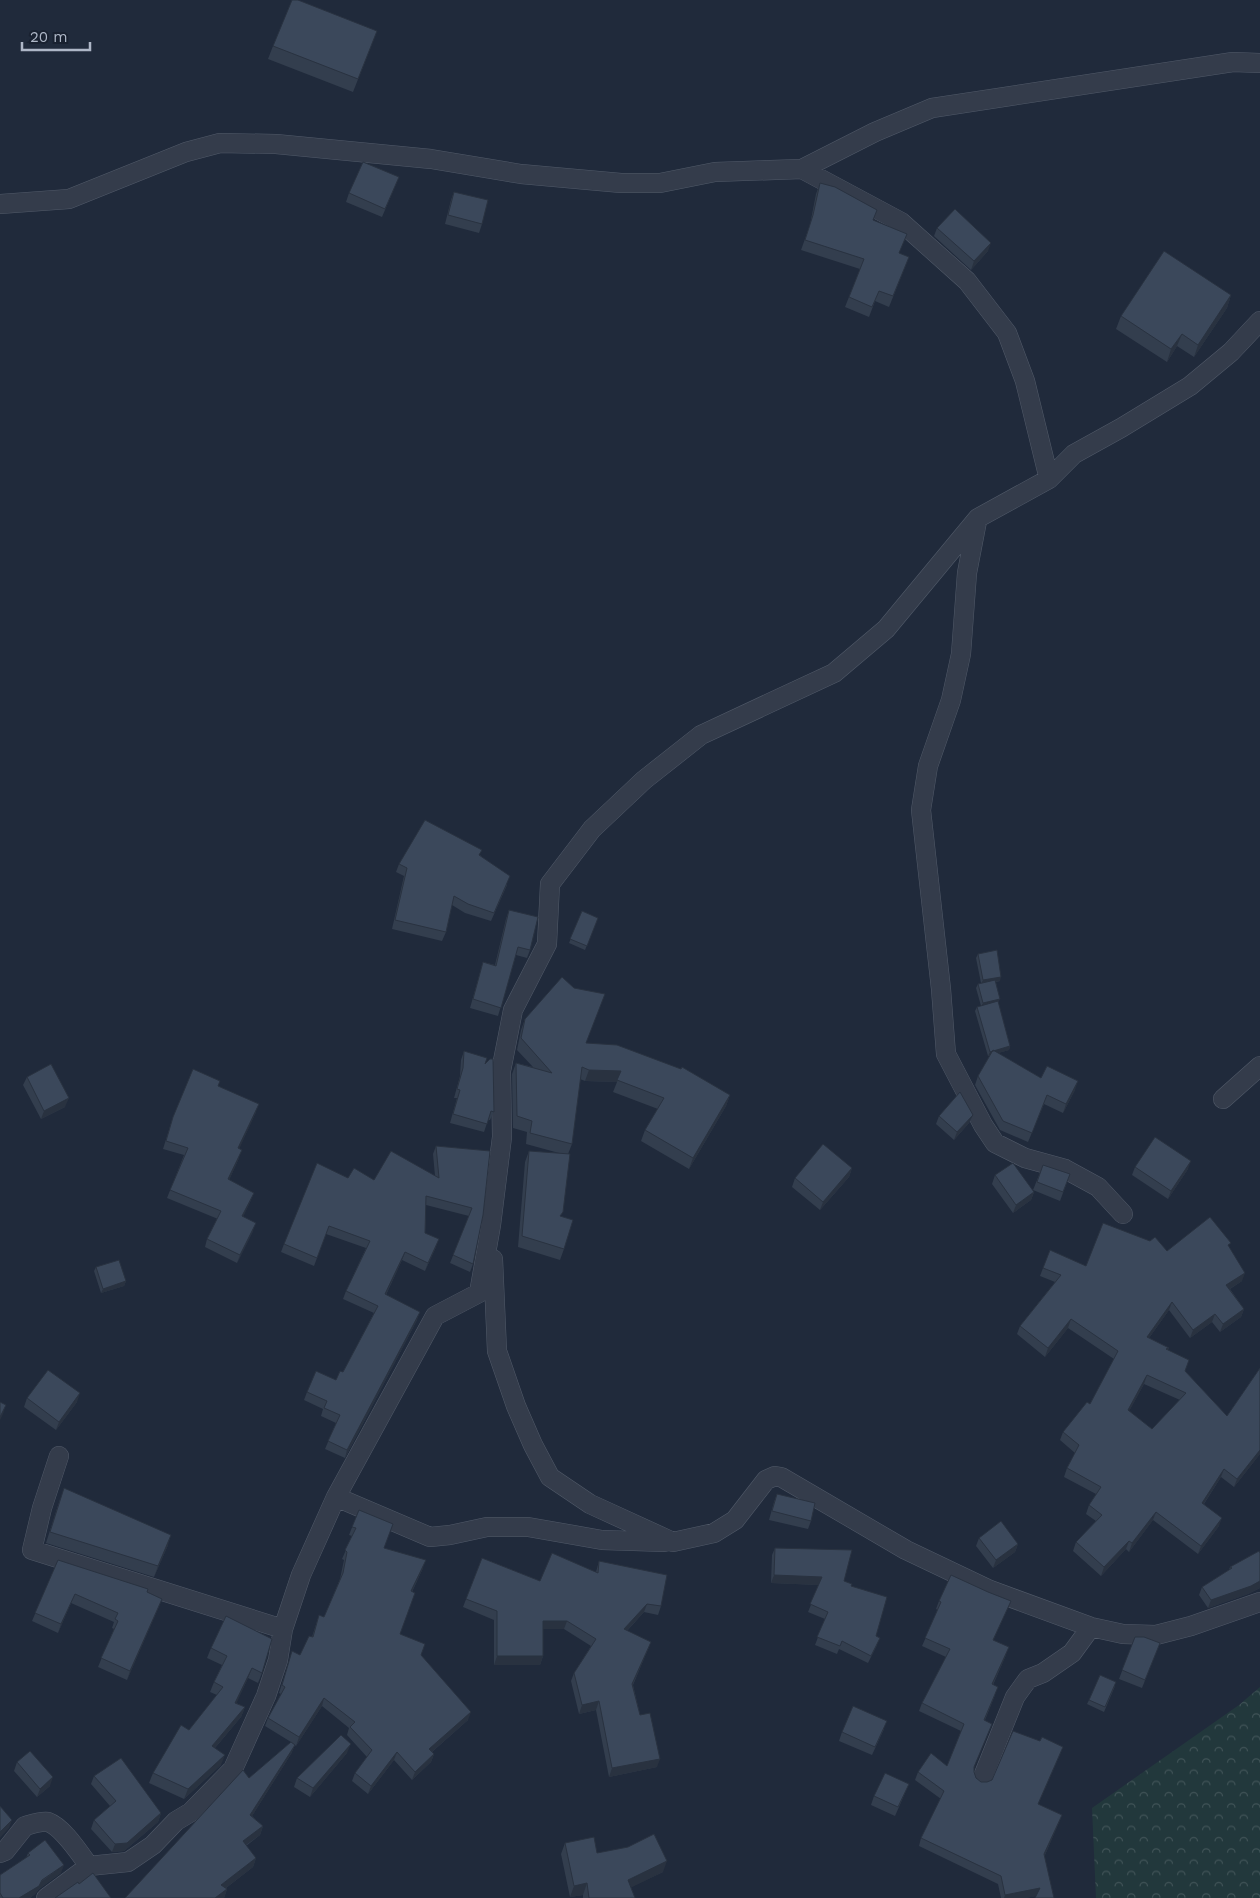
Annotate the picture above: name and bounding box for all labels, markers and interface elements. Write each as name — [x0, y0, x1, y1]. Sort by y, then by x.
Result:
scale bar — [22, 20, 90, 52]
text: 20 m — [30, 28, 68, 46]

